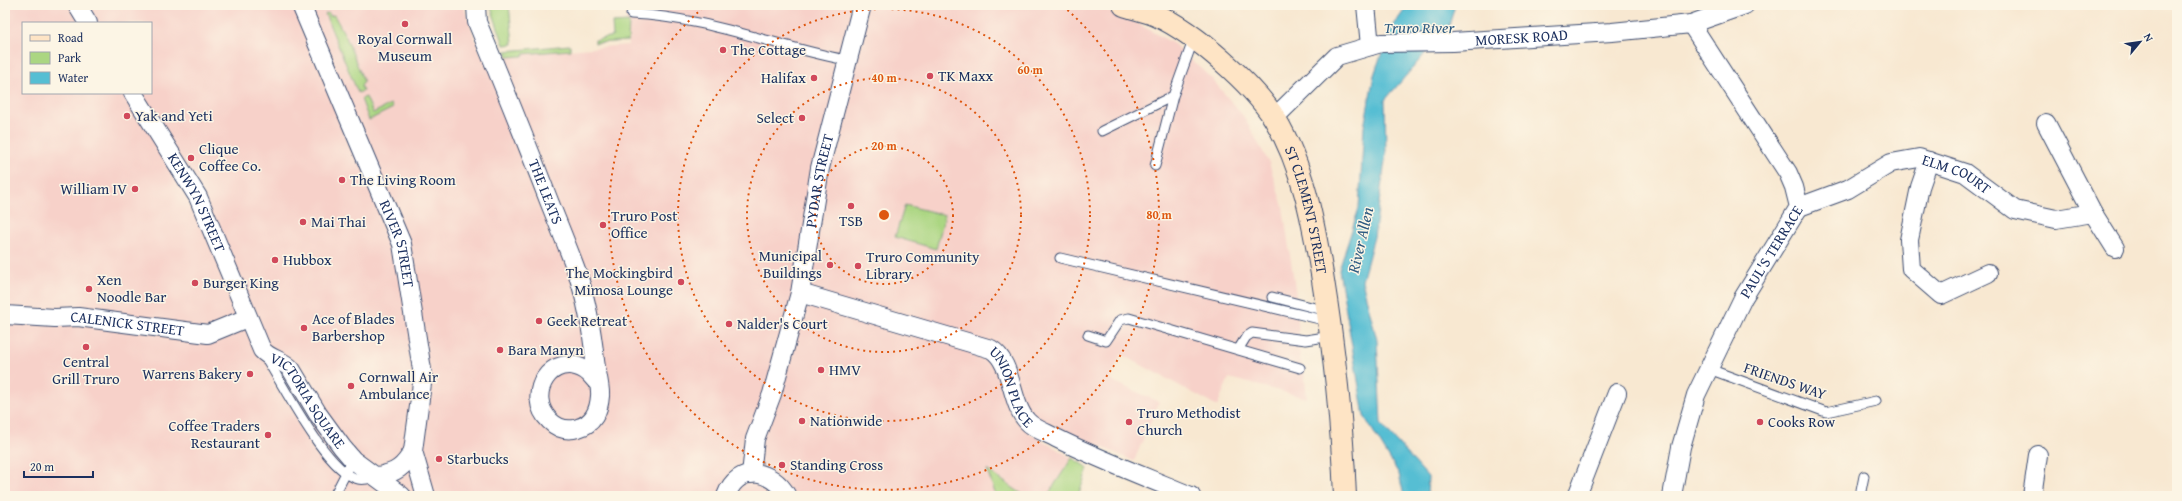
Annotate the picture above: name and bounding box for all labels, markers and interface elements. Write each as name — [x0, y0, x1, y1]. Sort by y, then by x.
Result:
water label: Truro River — [1384, 15, 1455, 39]
marker: Royal Cornwall Museum — [400, 19, 410, 29]
legend — [22, 22, 152, 94]
north arrow — [2120, 22, 2160, 62]
street label: MORESK ROAD — [1475, 24, 1569, 51]
place label: Royal Cornwall Museum — [358, 28, 452, 66]
text: Road — [58, 29, 84, 46]
text: N — [2140, 30, 2158, 45]
place label: The Cottage — [731, 39, 806, 60]
marker: The Cottage — [718, 45, 728, 55]
text: Park — [58, 49, 82, 66]
text: 60 m — [1017, 61, 1043, 78]
place label: TK Maxx — [938, 65, 994, 86]
place label: Halifax — [761, 67, 806, 88]
text: Water — [58, 69, 88, 86]
text: 40 m — [871, 69, 897, 86]
marker: TK Maxx — [925, 71, 935, 81]
marker: Halifax — [809, 73, 819, 83]
place label: Yak and Yeti — [135, 105, 213, 126]
place label: Select — [756, 107, 795, 128]
marker: Yak and Yeti — [122, 111, 132, 121]
marker: Select — [797, 113, 807, 123]
street label: PYDAR STREET — [800, 131, 838, 229]
text: 20 m — [871, 137, 897, 154]
place label: Clique Coffee Co. — [199, 138, 261, 176]
street label: ST CLEMENT STREET — [1280, 142, 1333, 276]
street label: KENWYN STREET — [163, 149, 231, 256]
street label: ELM COURT — [1920, 149, 1996, 199]
marker: Clique Coffee Co. — [186, 153, 196, 163]
street label: THE LEATS — [524, 156, 568, 227]
place label: The Living Room — [350, 169, 457, 190]
marker: The Living Room — [337, 175, 347, 185]
place label: William IV — [60, 178, 127, 199]
marker: William IV — [130, 184, 140, 194]
street label: RIVER STREET — [375, 197, 420, 289]
marker: TSB — [846, 201, 856, 211]
street label: PAUL'S TERRACE — [1734, 201, 1808, 302]
place label: Truro Post Office — [611, 205, 678, 243]
water label: River Allen — [1341, 205, 1379, 276]
text: 80 m — [1146, 206, 1172, 223]
centre of rings — [877, 208, 891, 222]
place label: TSB — [839, 210, 863, 231]
place label: Mai Thai — [311, 211, 366, 232]
marker: Mai Thai — [298, 217, 308, 227]
marker: Truro Post Office — [598, 220, 608, 230]
place label: Municipal Buildings — [759, 245, 822, 283]
place label: Truro Community Library — [866, 246, 980, 284]
place label: Hubbox — [283, 249, 332, 270]
marker: Hubbox — [270, 255, 280, 265]
marker: Municipal Buildings — [825, 260, 835, 270]
marker: Truro Community Library — [853, 261, 863, 271]
place label: The Mockingbird Mimosa Lounge — [566, 262, 673, 300]
place label: Xen Noodle Bar — [97, 269, 166, 307]
place label: Burger King — [203, 272, 279, 293]
marker: The Mockingbird Mimosa Lounge — [676, 277, 686, 287]
marker: Burger King — [190, 278, 200, 288]
marker: Xen Noodle Bar — [84, 284, 94, 294]
street label: CALENICK STREET — [70, 306, 186, 341]
place label: Ace of Blades Barbershop — [312, 308, 395, 346]
place label: Geek Retreat — [547, 310, 628, 331]
place label: Nalder's Court — [737, 313, 829, 334]
marker: Geek Retreat — [534, 316, 544, 326]
marker: Nalder's Court — [724, 319, 734, 329]
marker: Ace of Blades Barbershop — [299, 323, 309, 333]
place label: Bara Manyn — [508, 339, 584, 360]
street label: UNION PLACE — [985, 341, 1039, 432]
marker: Central Grill Truro — [81, 342, 91, 352]
marker: Bara Manyn — [495, 345, 505, 355]
street label: VICTORIA SQUARE — [267, 347, 351, 453]
place label: Central Grill Truro — [52, 351, 120, 389]
street label: FRIENDS WAY — [1741, 357, 1829, 404]
place label: HMV — [829, 359, 861, 380]
place label: Warrens Bakery — [142, 363, 243, 384]
marker: HMV — [816, 365, 826, 375]
place label: Cornwall Air Ambulance — [359, 366, 438, 404]
marker: Warrens Bakery — [245, 369, 255, 379]
marker: Cornwall Air Ambulance — [346, 381, 356, 391]
place label: Truro Methodist Church — [1137, 402, 1241, 440]
place label: Nationwide — [810, 410, 882, 431]
place label: Cooks Row — [1768, 411, 1835, 432]
place label: Coffee Traders Restaurant — [168, 415, 261, 453]
marker: Nationwide — [797, 416, 807, 426]
marker: Truro Methodist Church — [1124, 417, 1134, 427]
marker: Cooks Row — [1755, 417, 1765, 427]
marker: Coffee Traders Restaurant — [263, 430, 273, 440]
place label: Starbucks — [447, 448, 509, 469]
scale bar — [24, 453, 93, 479]
marker: Starbucks — [434, 454, 444, 464]
place label: Standing Cross — [790, 454, 883, 475]
text: 20 m — [30, 458, 54, 475]
marker: Standing Cross — [777, 460, 787, 470]

